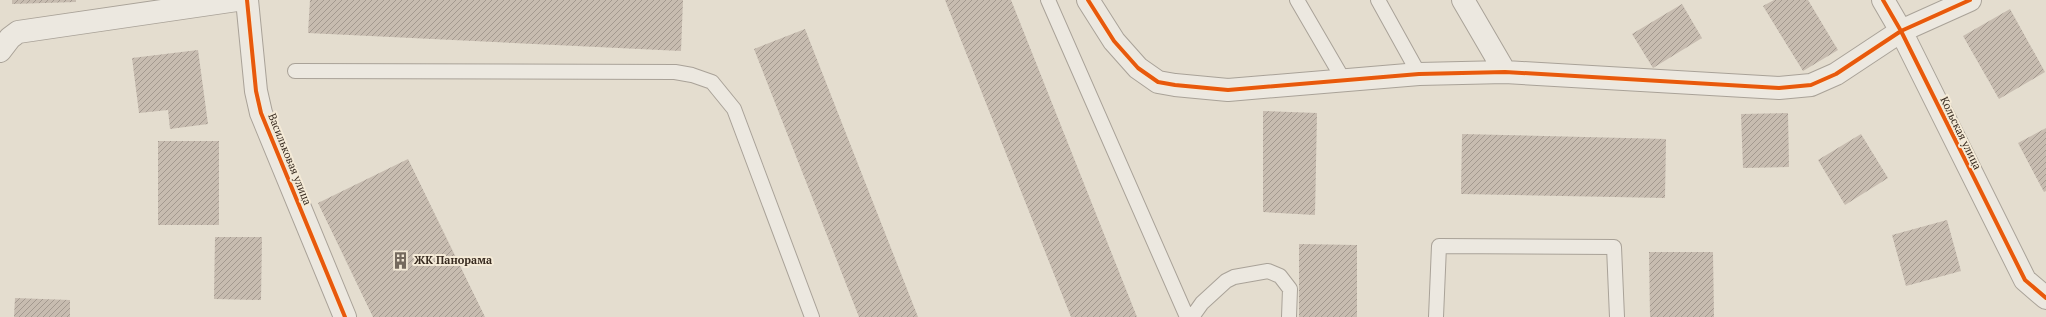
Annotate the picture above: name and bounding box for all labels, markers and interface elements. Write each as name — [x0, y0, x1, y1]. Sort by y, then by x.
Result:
street label: Кольская улица — [1937, 94, 1985, 172]
street label: Васильковая улица — [265, 111, 315, 207]
building icon: ЖК Панорама — [391, 250, 411, 270]
place label: ЖК Панорама — [414, 253, 492, 267]

